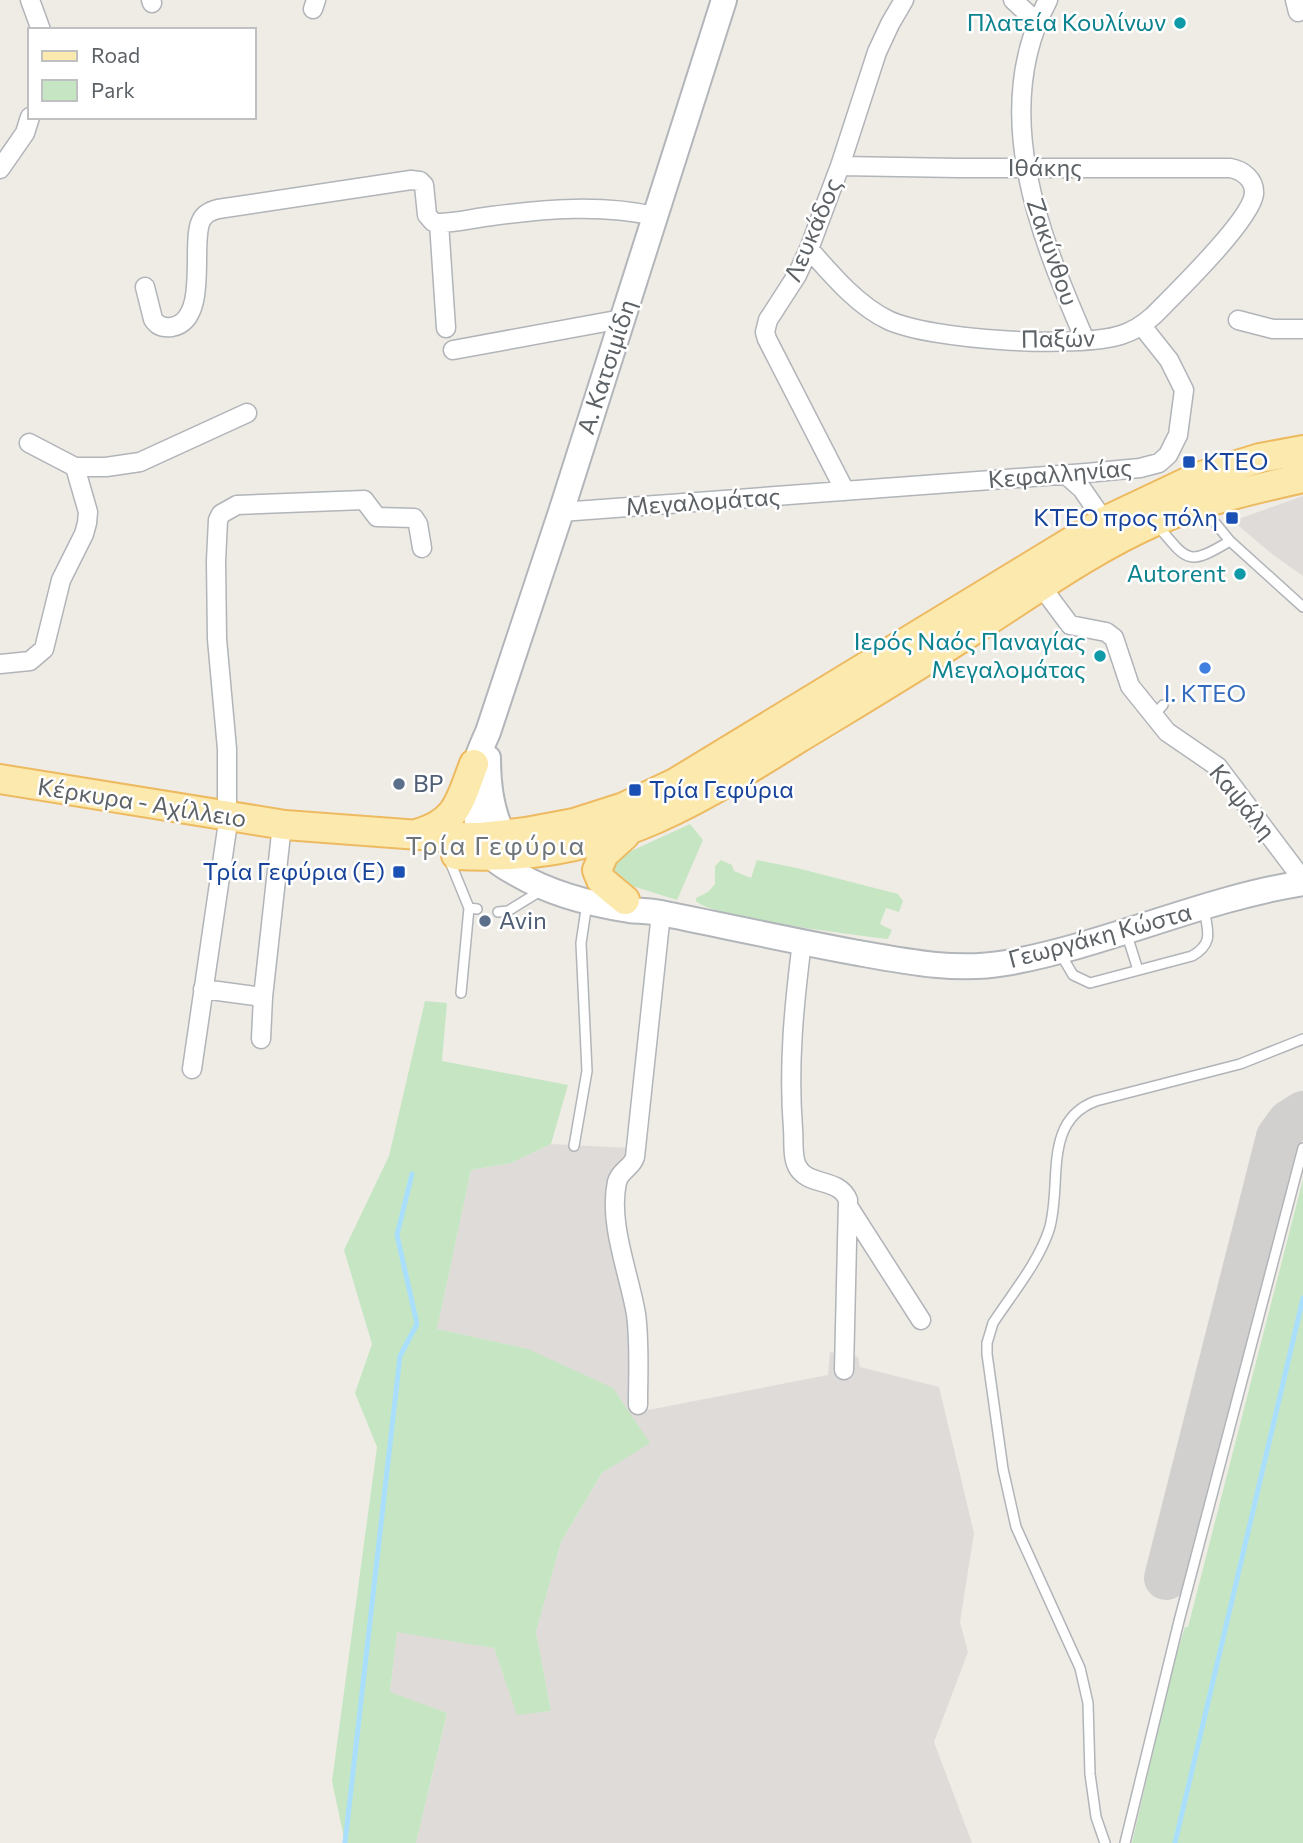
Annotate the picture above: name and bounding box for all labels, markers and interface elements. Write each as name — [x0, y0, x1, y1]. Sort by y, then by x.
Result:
place label: Πλατεία Κουλίνων — [967, 7, 1166, 36]
marker: Πλατεία Κουλίνων — [1172, 15, 1188, 31]
legend — [28, 28, 256, 119]
text: Road — [91, 42, 140, 67]
text: Park — [91, 77, 135, 102]
street label: Ιθάκης — [1008, 152, 1082, 181]
street label: Λευκάδος — [777, 173, 846, 286]
street label: Ζακύνθου — [1022, 194, 1085, 309]
street label: Α. Κατσιμίδη — [570, 295, 641, 438]
street label: Παξών — [1021, 322, 1095, 353]
place label: ΚΤΕΟ — [1203, 446, 1268, 475]
street label: Κεφαλληνίας — [987, 452, 1133, 493]
marker: ΚΤΕΟ — [1181, 454, 1197, 470]
street label: Μεγαλομάτας — [625, 481, 781, 520]
place label: ΚΤΕΟ προς πόλη — [1033, 502, 1218, 531]
marker: ΚΤΕΟ προς πόλη — [1224, 510, 1240, 526]
place label: Autorent — [1127, 558, 1226, 587]
marker: Autorent — [1232, 566, 1248, 582]
place label: Ιερός Ναός Παναγίας Μεγαλομάτας — [854, 626, 1086, 683]
marker: Ιερός Ναός Παναγίας Μεγαλομάτας — [1092, 648, 1108, 664]
marker: Ι. ΚΤΕΟ — [1197, 660, 1213, 676]
place label: Ι. ΚΤΕΟ — [1164, 678, 1246, 707]
street label: Καψάλη — [1204, 758, 1282, 845]
place label: BP — [413, 768, 444, 797]
street label: Κέρκυρα - Αχίλλειο — [36, 771, 249, 832]
place label: Τρία Γεφύρια — [649, 774, 794, 803]
marker: BP — [391, 776, 407, 792]
marker: Τρία Γεφύρια — [627, 782, 643, 798]
district label: Τρία Γεφύρια — [406, 829, 586, 860]
place label: Τρία Γεφύρια (E) — [203, 856, 385, 885]
marker: Τρία Γεφύρια (E) — [391, 864, 407, 880]
street label: Γεωργάκη Κώστα — [1005, 896, 1194, 973]
place label: Avin — [499, 905, 547, 934]
marker: Avin — [477, 913, 493, 929]

